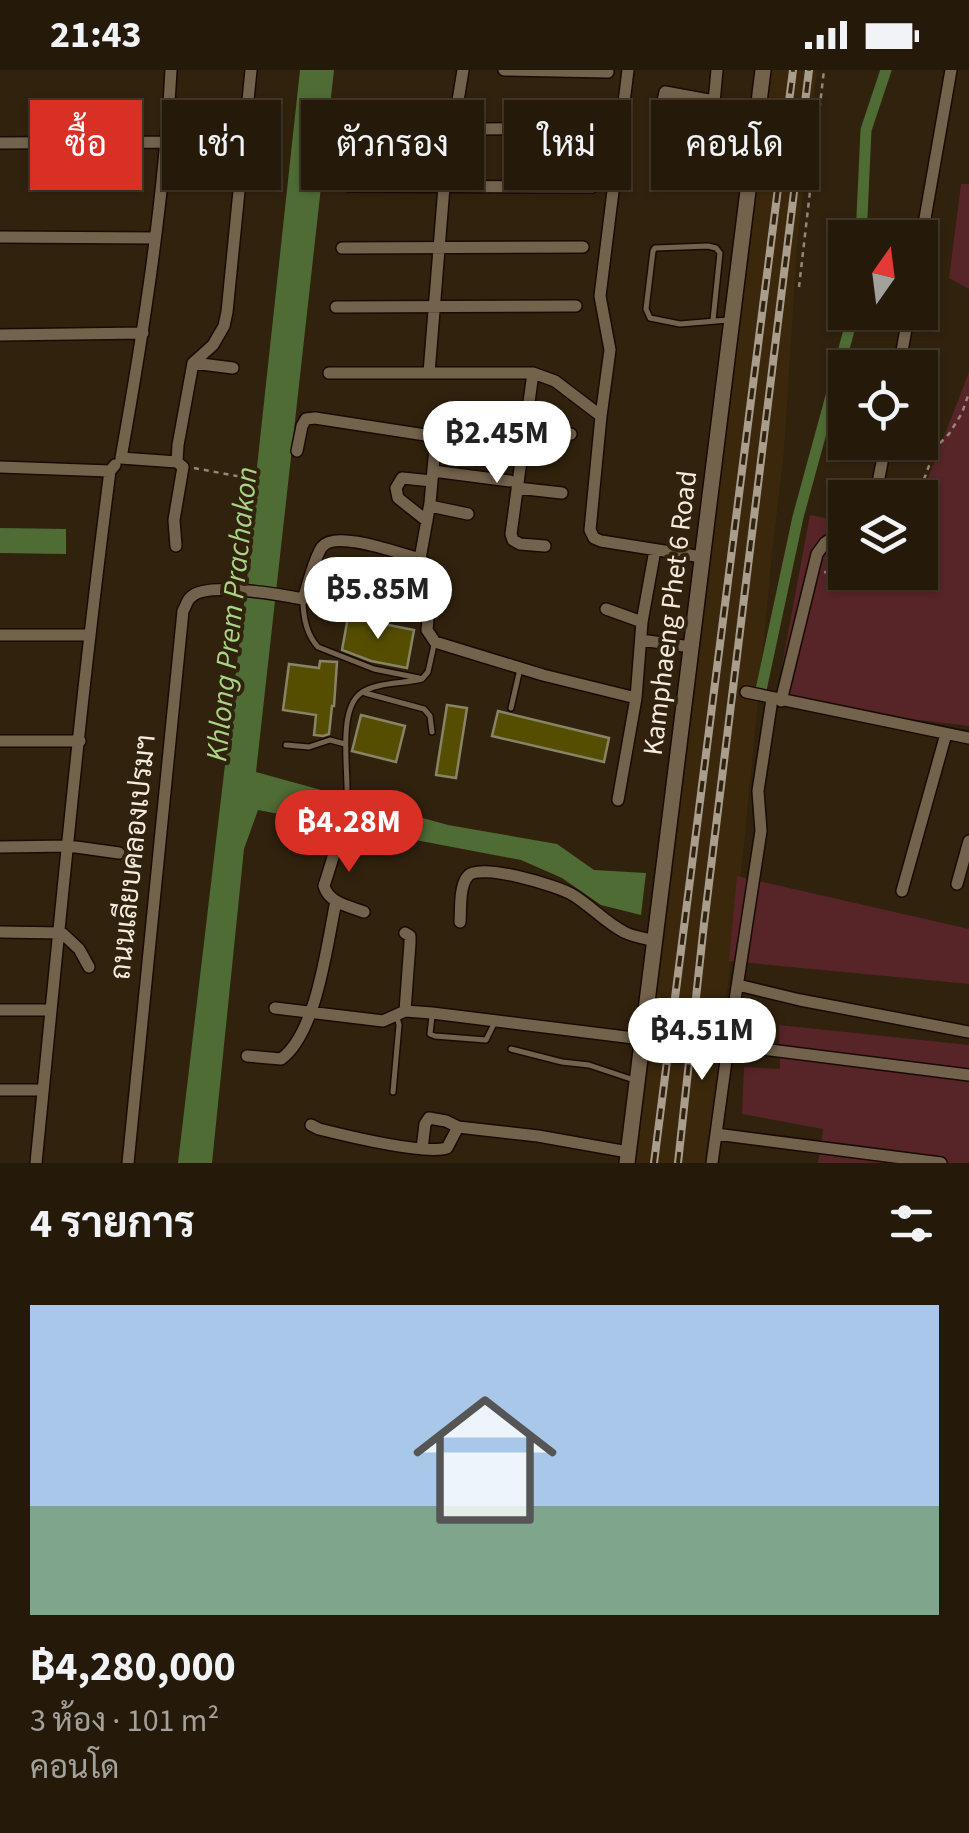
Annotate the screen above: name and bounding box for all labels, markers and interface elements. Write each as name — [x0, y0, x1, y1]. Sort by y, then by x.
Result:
text: 21:43 — [50, 8, 142, 62]
chip: ซื้อ — [30, 100, 142, 190]
chip: เช่า — [162, 100, 281, 190]
chip: ตัวกรอง — [301, 100, 484, 190]
chip: ใหม่ — [504, 100, 631, 190]
chip: คอนโด — [651, 100, 819, 190]
north arrow — [828, 220, 938, 330]
map controls — [828, 220, 938, 590]
button: locate — [828, 350, 938, 460]
pin: ฿2.45M — [416, 401, 578, 486]
text: ฿2.45M — [445, 410, 549, 456]
water label: Khlong Prem Prachakon — [195, 465, 269, 763]
street label: Kamphaeng Phet 6 Road — [633, 468, 707, 758]
button: layers — [828, 480, 938, 590]
pin: ฿5.85M — [297, 557, 459, 642]
text: ฿5.85M — [326, 566, 430, 612]
street label: ถนนเลียบคลองเปรมฯ — [100, 732, 166, 982]
pin: ฿4.28M — [268, 790, 430, 875]
text: ฿4.28M — [297, 799, 401, 845]
pin: ฿4.51M — [621, 998, 783, 1083]
text: ฿4.51M — [650, 1007, 754, 1053]
text: 4 รายการ — [30, 1194, 195, 1254]
icon: filters — [884, 1196, 939, 1251]
icon: home — [395, 1370, 575, 1550]
text: ฿4,280,000 — [30, 1637, 236, 1697]
text: 3 ห้อง · 101 m² — [30, 1698, 219, 1744]
text: คอนโด — [30, 1745, 120, 1791]

